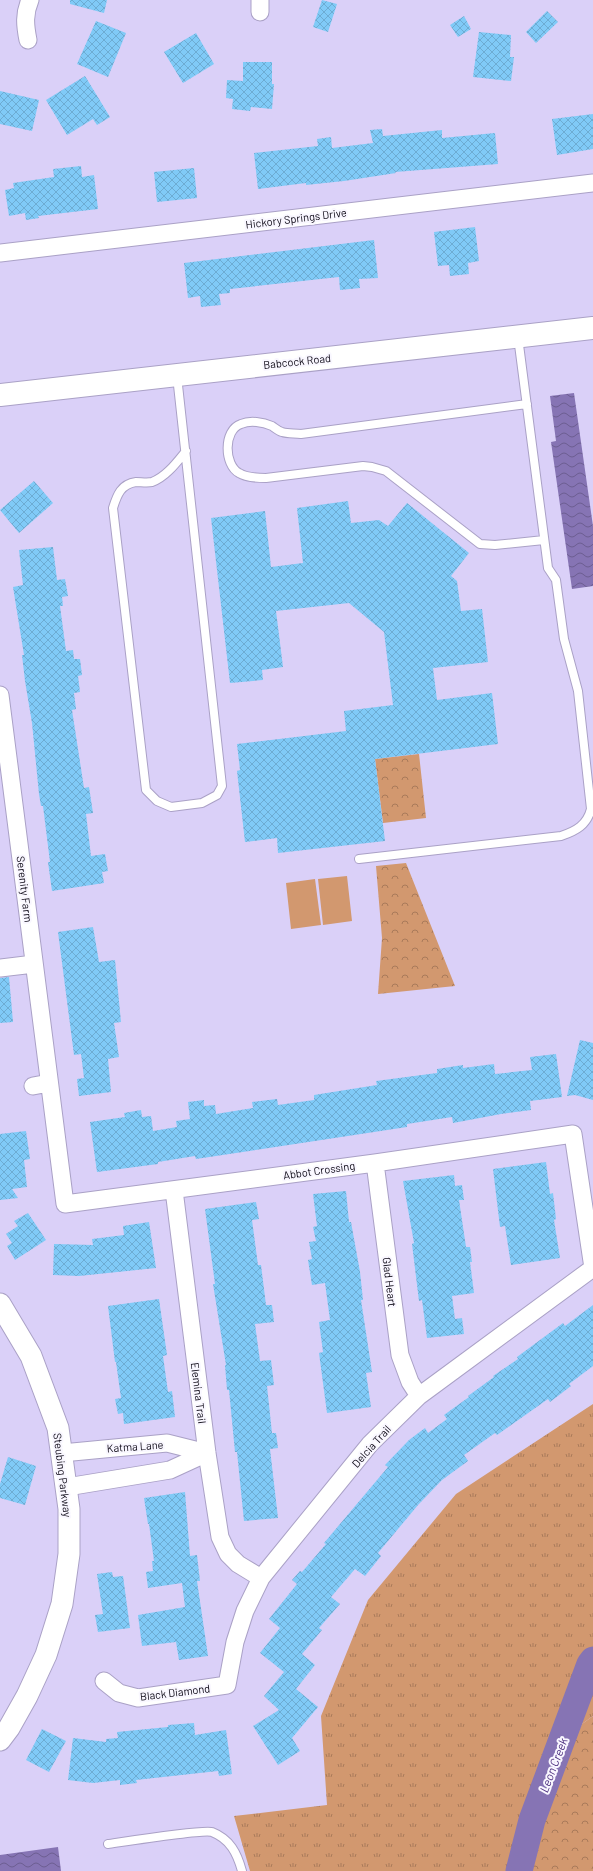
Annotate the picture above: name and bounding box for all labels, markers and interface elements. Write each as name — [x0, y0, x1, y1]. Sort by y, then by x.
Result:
street label: Hickory Springs Drive — [245, 205, 347, 231]
street label: Babcock Road — [263, 351, 331, 371]
street label: Serenity Farm — [14, 855, 36, 923]
street label: Abbot Crossing — [282, 1159, 356, 1181]
street label: Glad Heart — [381, 1256, 399, 1308]
street label: Elemina Trail — [189, 1362, 209, 1424]
street label: Delcia Trail — [349, 1422, 393, 1470]
street label: Steubing Parkway — [51, 1432, 75, 1518]
street label: Katma Lane — [106, 1438, 164, 1454]
street label: Black Diamond — [139, 1681, 211, 1703]
water label: Leon Creek — [536, 1736, 570, 1794]

